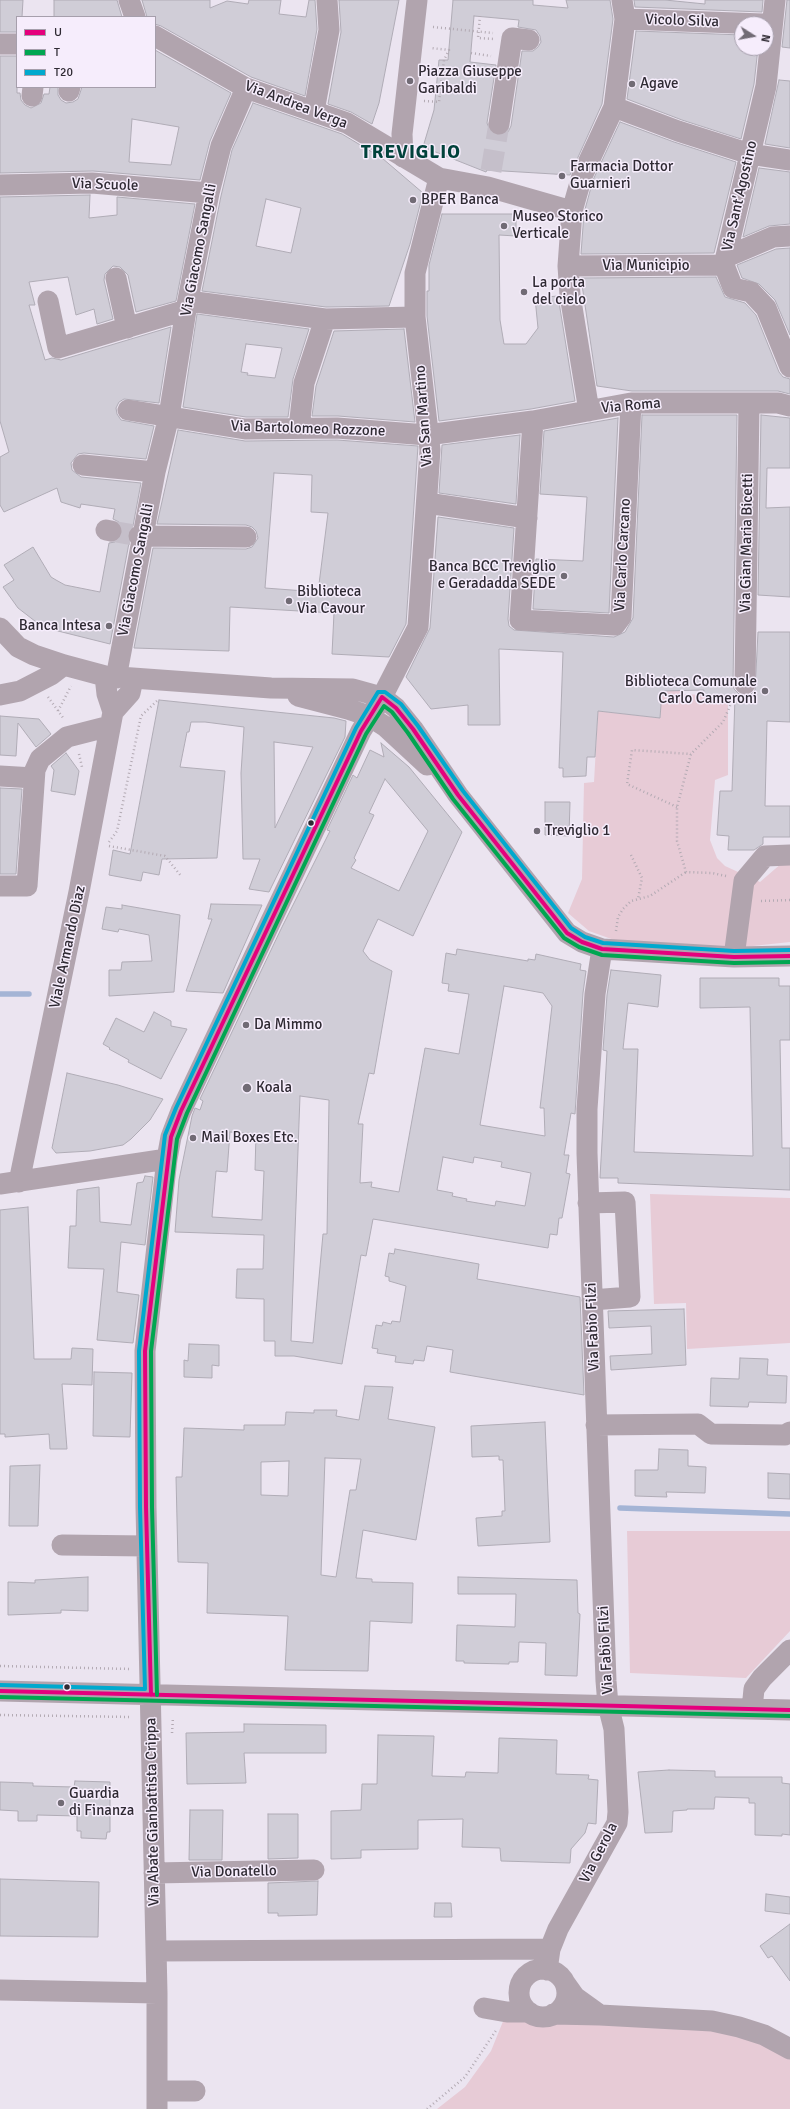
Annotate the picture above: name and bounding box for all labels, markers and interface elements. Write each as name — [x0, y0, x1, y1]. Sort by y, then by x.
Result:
street label: Vicolo Silva — [645, 11, 719, 31]
legend — [16, 16, 156, 88]
north arrow — [734, 16, 774, 56]
text: U — [54, 25, 62, 40]
text: N — [758, 33, 772, 43]
text: T — [54, 45, 60, 60]
place label: Piazza Giuseppe Garibaldi — [418, 63, 522, 98]
text: T20 — [54, 65, 73, 80]
place label: Agave — [640, 75, 678, 93]
marker: Piazza Giuseppe Garibaldi — [405, 76, 415, 86]
street label: Via Andrea Verga — [242, 77, 350, 133]
marker: Agave — [627, 79, 637, 89]
street label: Via Sant'Agostino — [719, 139, 761, 253]
district label: TREVIGLIO — [361, 142, 461, 164]
place label: Farmacia Dottor Guarnieri — [570, 158, 673, 193]
marker: Farmacia Dottor Guarnieri — [557, 171, 567, 181]
street label: Via Scuole — [71, 175, 139, 195]
street label: Via Giacomo Sangalli — [177, 182, 221, 318]
place label: BPER Banca — [421, 191, 499, 209]
marker: BPER Banca — [408, 195, 418, 205]
place label: Museo Storico Verticale — [512, 208, 603, 243]
marker: Museo Storico Verticale — [499, 221, 509, 231]
street label: Via Municipio — [602, 257, 690, 275]
place label: La porta del cielo — [532, 274, 586, 309]
marker: La porta del cielo — [519, 287, 529, 297]
street label: Via San Martino — [411, 365, 437, 467]
street label: Via Roma — [600, 394, 662, 418]
street label: Via Bartolomeo Rozzone — [230, 417, 386, 441]
street label: Via Gian Maria Bicetti — [737, 473, 757, 613]
street label: Via Carlo Carcano — [611, 498, 635, 612]
street label: Via Giacomo Sangalli — [114, 502, 158, 638]
place label: Banca BCC Treviglio e Geradadda SEDE — [429, 558, 556, 593]
marker: Banca BCC Treviglio e Geradadda SEDE — [559, 571, 569, 581]
place label: Biblioteca Via Cavour — [297, 583, 365, 618]
marker: Biblioteca Via Cavour — [284, 596, 294, 606]
place label: Banca Intesa — [19, 617, 101, 635]
marker: Banca Intesa — [104, 621, 114, 631]
place label: Biblioteca Comunale Carlo Cameroni — [625, 673, 757, 708]
marker: Biblioteca Comunale Carlo Cameroni — [760, 686, 770, 696]
unlabelled marker — [306, 818, 316, 828]
place label: Treviglio 1 — [545, 822, 610, 840]
marker: Treviglio 1 — [532, 826, 542, 836]
street label: Viale Armando Diaz — [46, 884, 90, 1010]
place label: Da Mimmo — [254, 1016, 322, 1034]
marker: Da Mimmo — [241, 1020, 251, 1030]
place label: Koala — [256, 1079, 292, 1097]
marker: Koala — [241, 1082, 253, 1094]
place label: Mail Boxes Etc. — [201, 1129, 298, 1147]
marker: Mail Boxes Etc. — [188, 1133, 198, 1143]
street label: Via Fabio Filzi — [582, 1282, 604, 1372]
street label: Via Fabio Filzi — [595, 1605, 617, 1695]
unlabelled marker — [62, 1682, 72, 1692]
street label: Via Abate Gianbattista Crippa — [142, 1717, 164, 1907]
place label: Guardia di Finanza — [69, 1785, 134, 1820]
marker: Guardia di Finanza — [56, 1798, 66, 1808]
street label: Via Gerola — [576, 1820, 622, 1886]
street label: Via Donatello — [191, 1862, 277, 1882]

